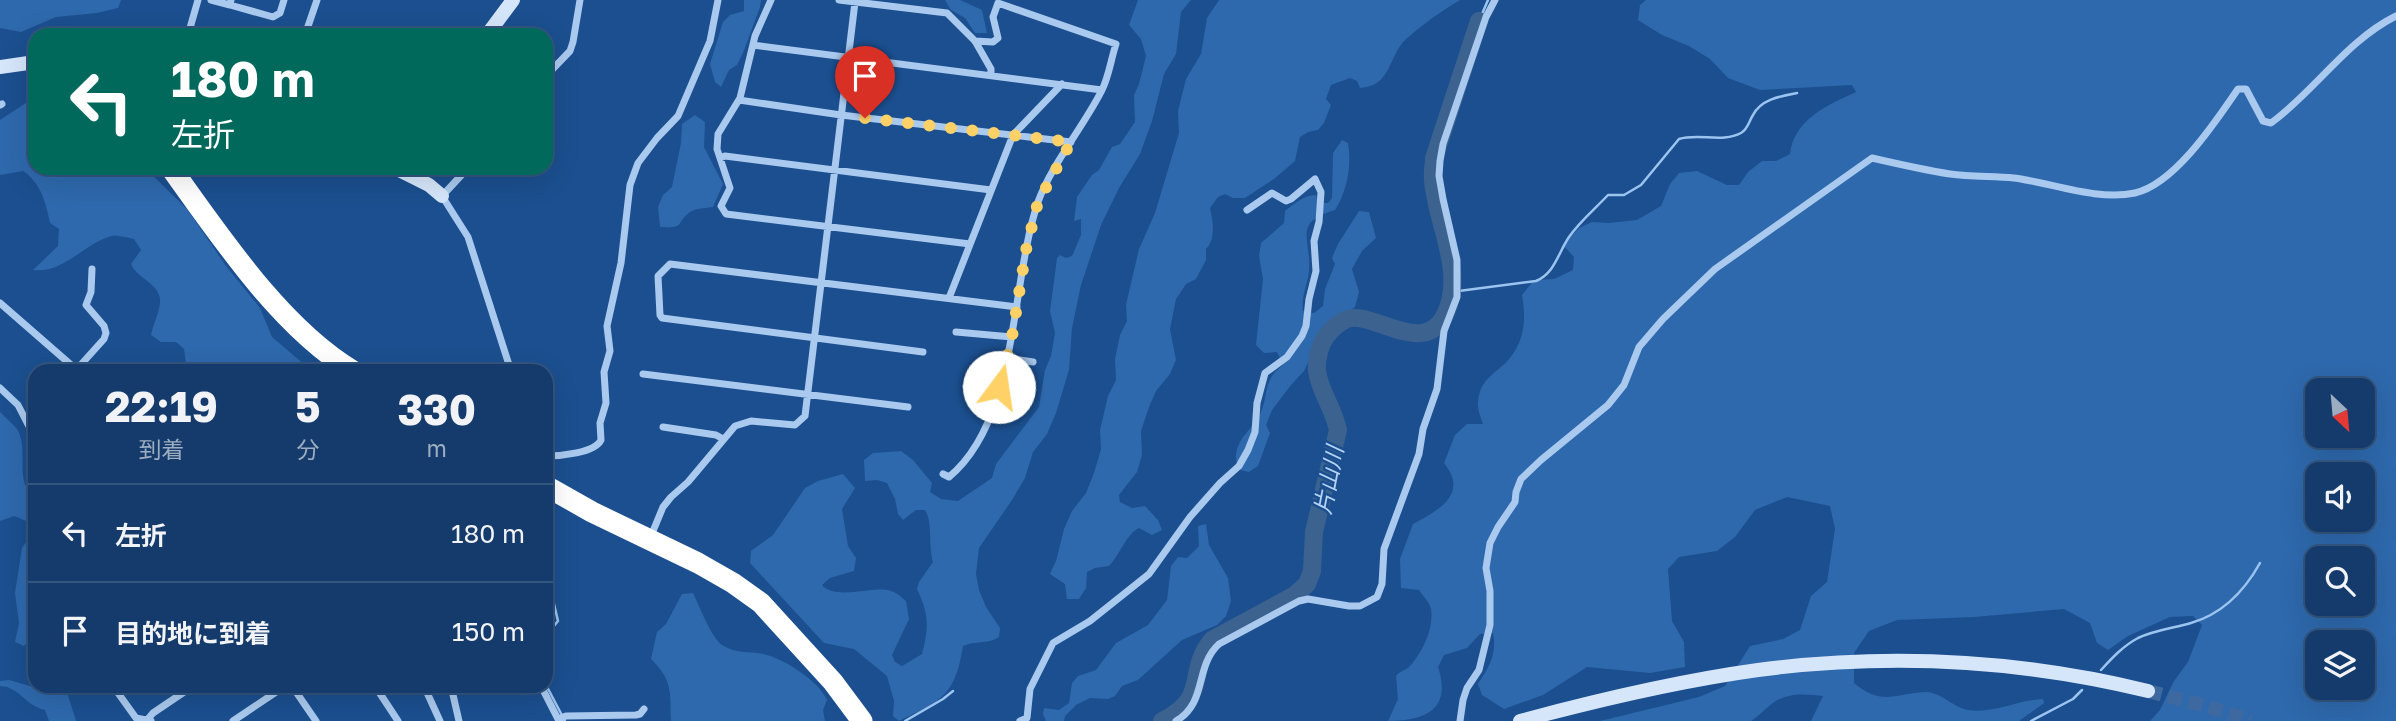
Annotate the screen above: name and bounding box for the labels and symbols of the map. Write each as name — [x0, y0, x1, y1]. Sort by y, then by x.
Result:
pin — [835, 46, 895, 118]
position arrow — [962, 350, 1036, 424]
north arrow — [2305, 378, 2375, 448]
water label: 片山川 — [1308, 441, 1349, 517]

